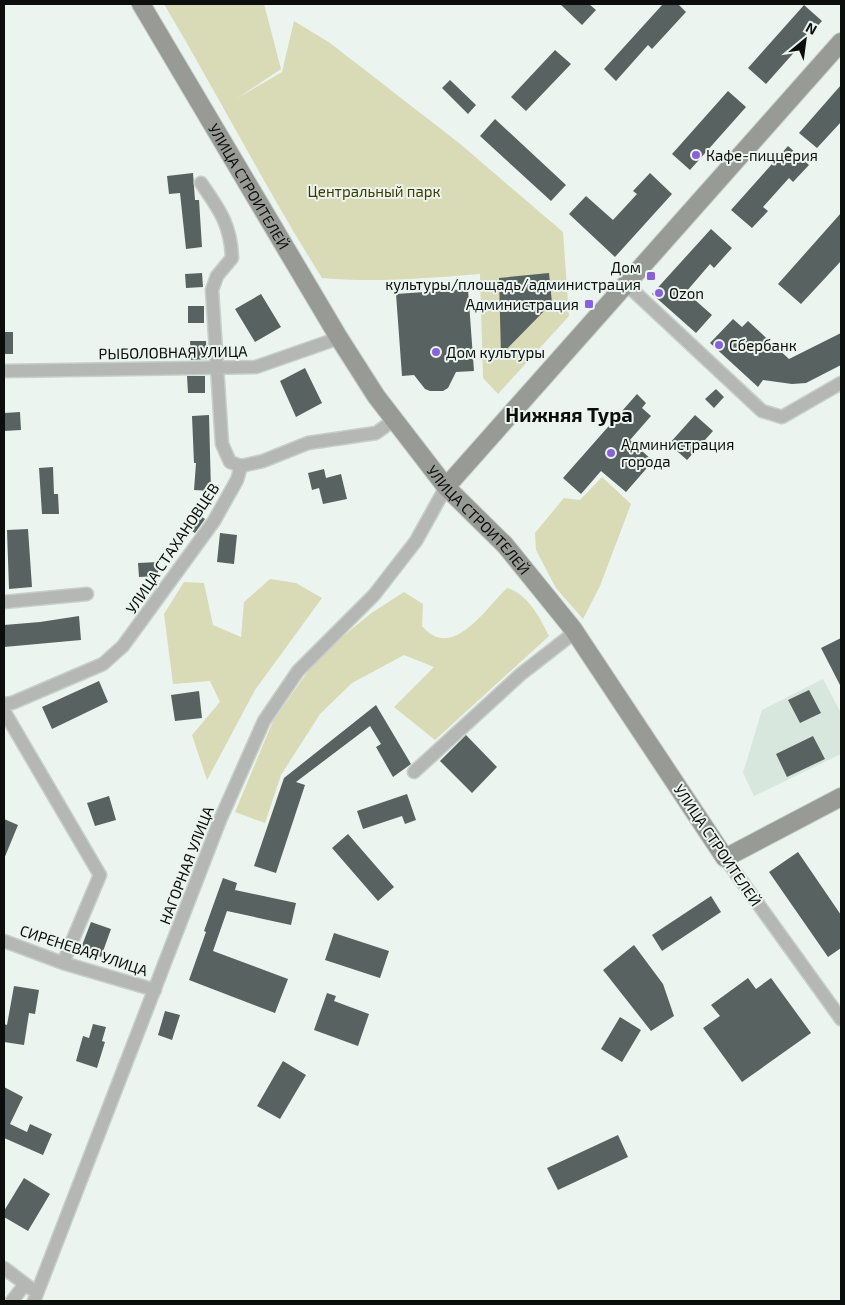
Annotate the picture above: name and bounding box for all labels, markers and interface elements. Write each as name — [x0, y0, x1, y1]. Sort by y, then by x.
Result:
north arrow — [780, 15, 830, 65]
text: N — [803, 18, 820, 38]
street label: УЛИЦА СТРОИТЕЛЕЙ — [205, 120, 293, 253]
place label: Кафе-пиццерия — [706, 146, 818, 164]
marker: Кафе-пиццерия — [690, 149, 702, 161]
park label: Центральный парк — [307, 182, 441, 200]
place label: Дом культуры/площадь/администрация — [385, 258, 641, 294]
marker: Дом культуры/площадь/администрация — [645, 270, 657, 282]
place label: Ozon — [669, 284, 704, 302]
marker: Ozon — [653, 287, 665, 299]
place label: Администрация — [466, 295, 579, 313]
marker: Администрация — [583, 298, 595, 310]
place label: Сбербанк — [729, 336, 797, 354]
marker: Сбербанк — [713, 339, 725, 351]
street label: РЫБОЛОВНАЯ УЛИЦА — [98, 342, 248, 362]
place label: Дом культуры — [446, 343, 545, 362]
marker: Дом культуры — [430, 346, 442, 358]
district label: Нижняя Тура — [505, 402, 633, 426]
place label: Администрация города — [621, 435, 734, 470]
marker: Администрация города — [605, 447, 617, 459]
street label: УЛИЦА СТРОИТЕЛЕЙ — [423, 461, 534, 578]
street label: УЛИЦА СТАХАНОВЦЕВ — [122, 479, 222, 617]
street label: УЛИЦА СТРОИТЕЛЕЙ — [671, 781, 765, 909]
street label: НАГОРНАЯ УЛИЦА — [155, 803, 217, 927]
street label: СИРЕНЕВАЯ УЛИЦА — [18, 921, 151, 979]

